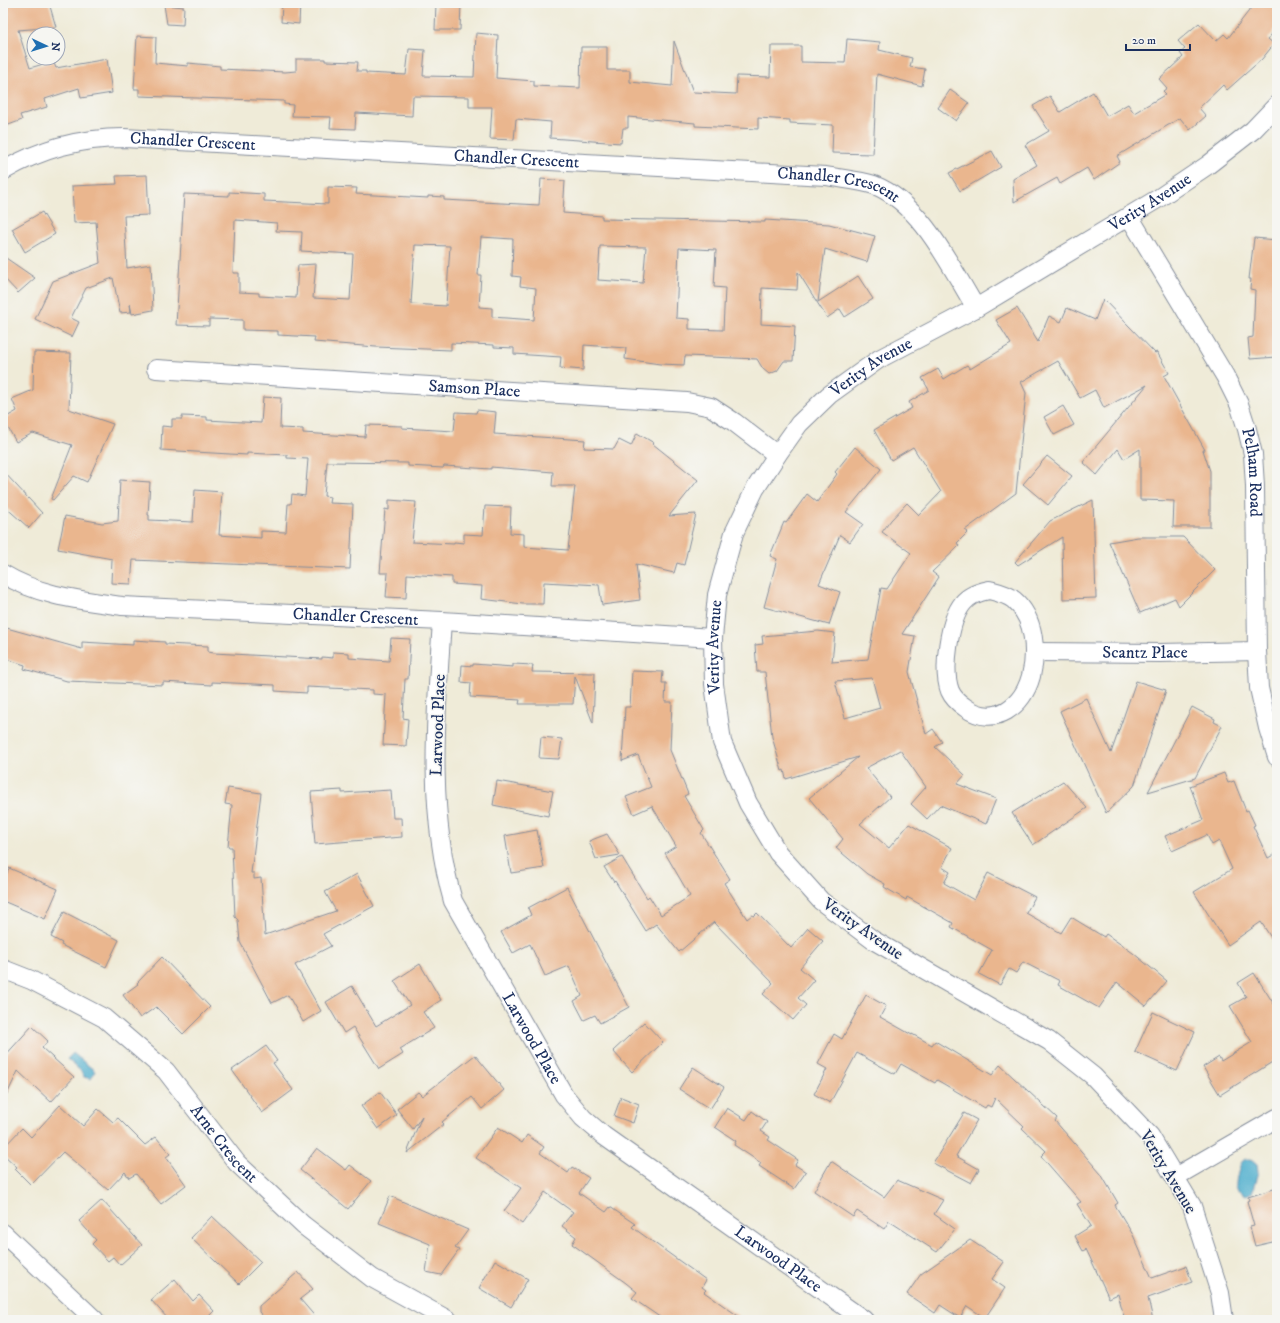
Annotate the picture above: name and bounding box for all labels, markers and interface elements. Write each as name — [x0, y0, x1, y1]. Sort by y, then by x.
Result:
north arrow — [26, 26, 66, 66]
scale bar — [1126, 26, 1190, 52]
text: 20 m — [1132, 33, 1156, 48]
text: N — [48, 42, 62, 52]
street label: Chandler Crescent — [130, 127, 257, 156]
street label: Chandler Crescent — [453, 145, 580, 174]
street label: Chandler Crescent — [777, 162, 905, 208]
street label: Verity Avenue — [1104, 168, 1196, 237]
street label: Verity Avenue — [825, 333, 916, 402]
street label: Samson Place — [428, 375, 521, 403]
street label: Pelham Road — [1236, 425, 1266, 518]
street label: Verity Avenue — [702, 599, 727, 696]
street label: Chandler Crescent — [292, 603, 419, 631]
street label: Scantz Place — [1102, 641, 1188, 664]
street label: Larwood Place — [425, 674, 451, 776]
street label: Verity Avenue — [817, 893, 908, 965]
street label: Larwood Place — [497, 989, 567, 1088]
street label: Arne Crescent — [185, 1100, 263, 1188]
street label: Verity Avenue — [1134, 1125, 1202, 1218]
street label: Larwood Place — [730, 1221, 826, 1298]

